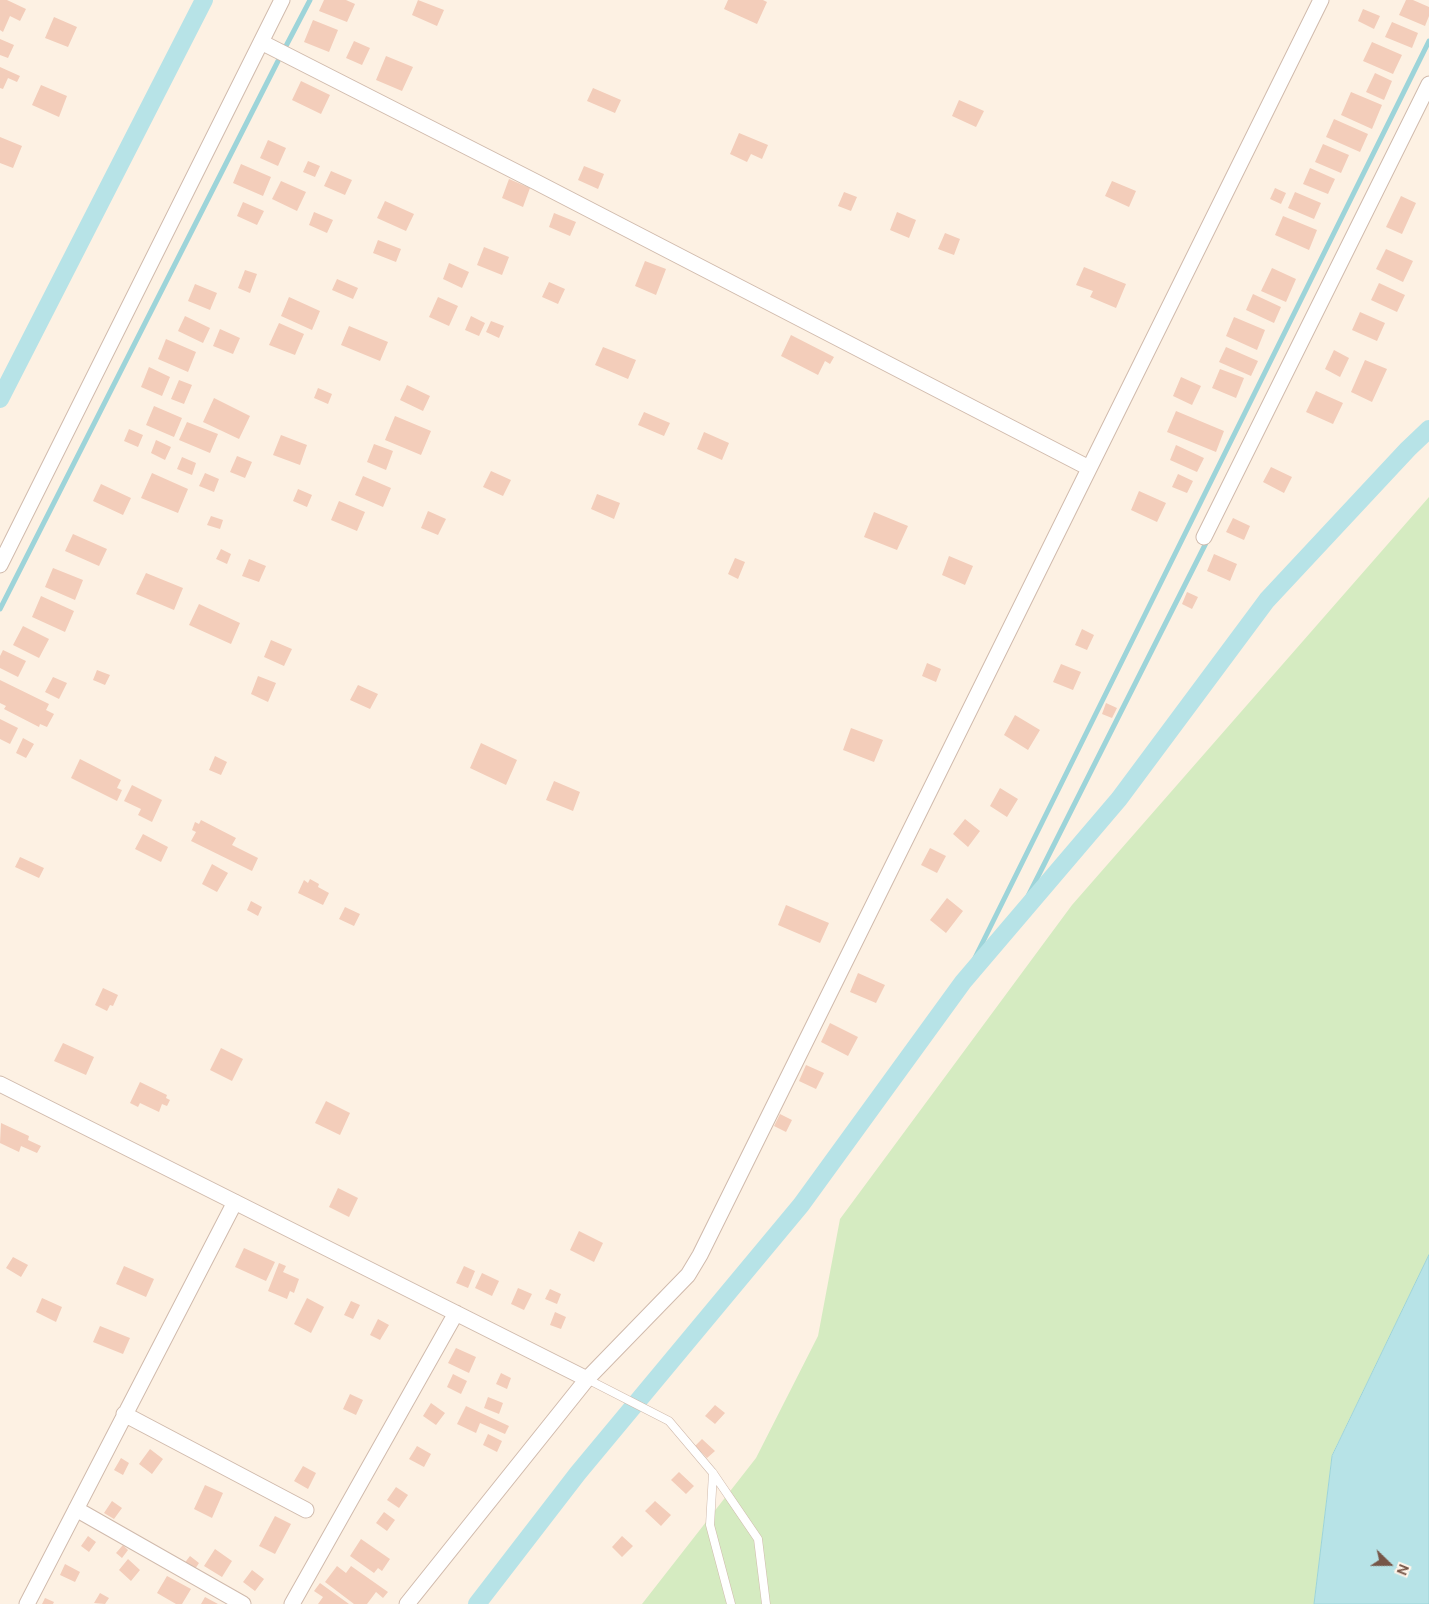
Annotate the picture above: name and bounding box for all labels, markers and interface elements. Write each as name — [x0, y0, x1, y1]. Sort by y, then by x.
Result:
north arrow — [1364, 1539, 1414, 1589]
text: N — [1393, 1562, 1413, 1578]

